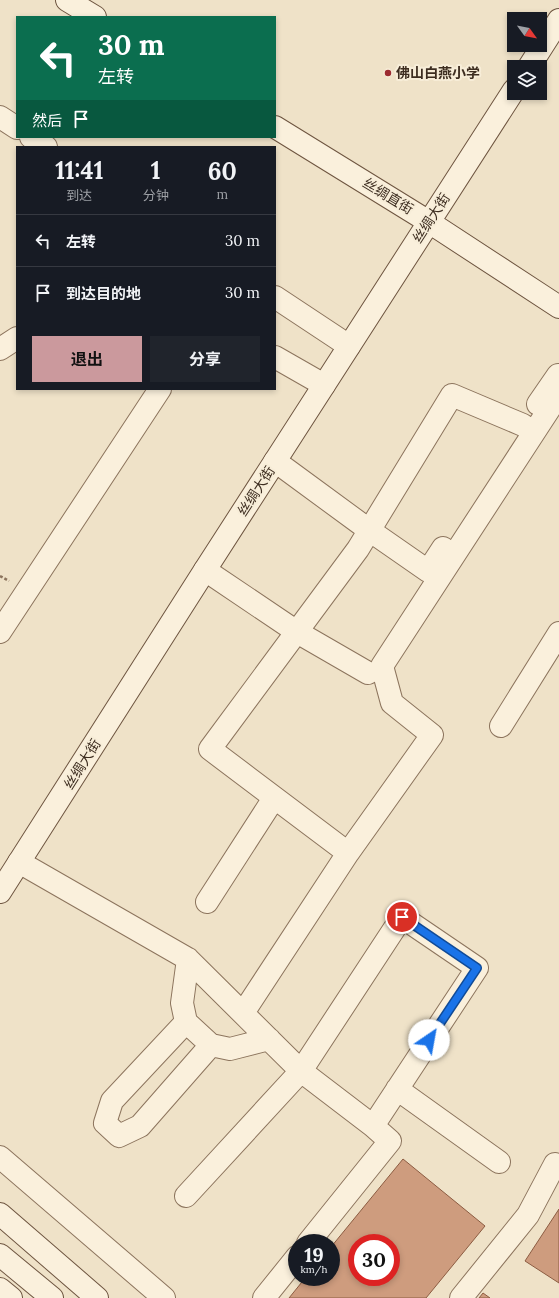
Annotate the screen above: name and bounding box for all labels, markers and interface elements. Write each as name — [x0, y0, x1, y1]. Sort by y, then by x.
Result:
north arrow — [507, 12, 547, 52]
map controls — [507, 12, 547, 100]
text: 30 m — [98, 27, 165, 63]
icon: left — [32, 32, 84, 84]
button: layers — [507, 60, 547, 100]
place label: 佛山白燕小学 — [396, 64, 480, 82]
text: 左转 — [98, 65, 134, 88]
marker: 佛山白燕小学 — [383, 68, 393, 78]
icon: arrive — [70, 108, 92, 130]
text: 然后 — [32, 111, 62, 130]
text: 11:41 — [55, 155, 104, 186]
text: 1 — [151, 155, 161, 186]
text: 60 — [208, 156, 237, 187]
street label: 丝绸直街 — [359, 174, 417, 218]
text: m — [216, 186, 228, 203]
text: 到达 — [66, 187, 92, 204]
text: 分钟 — [143, 187, 169, 204]
street label: 丝绸大街 — [408, 190, 454, 246]
icon: left — [32, 230, 54, 252]
text: 30 m — [225, 231, 260, 250]
text: 左转 — [66, 232, 96, 251]
icon: arrive — [32, 282, 54, 304]
text: 30 m — [225, 283, 260, 302]
text: 到达目的地 — [66, 284, 141, 303]
button: 退出 — [32, 336, 142, 382]
button: 分享 — [150, 336, 260, 382]
street label: 丝绸大街 — [233, 463, 279, 519]
street label: 丝绸大街 — [60, 735, 104, 793]
pin — [385, 900, 419, 934]
icon: arrive — [391, 906, 413, 928]
position arrow — [408, 1019, 450, 1061]
speed limit sign: 30 — [348, 1234, 400, 1286]
text: 19 — [304, 1242, 324, 1267]
text: km/h — [300, 1263, 328, 1276]

